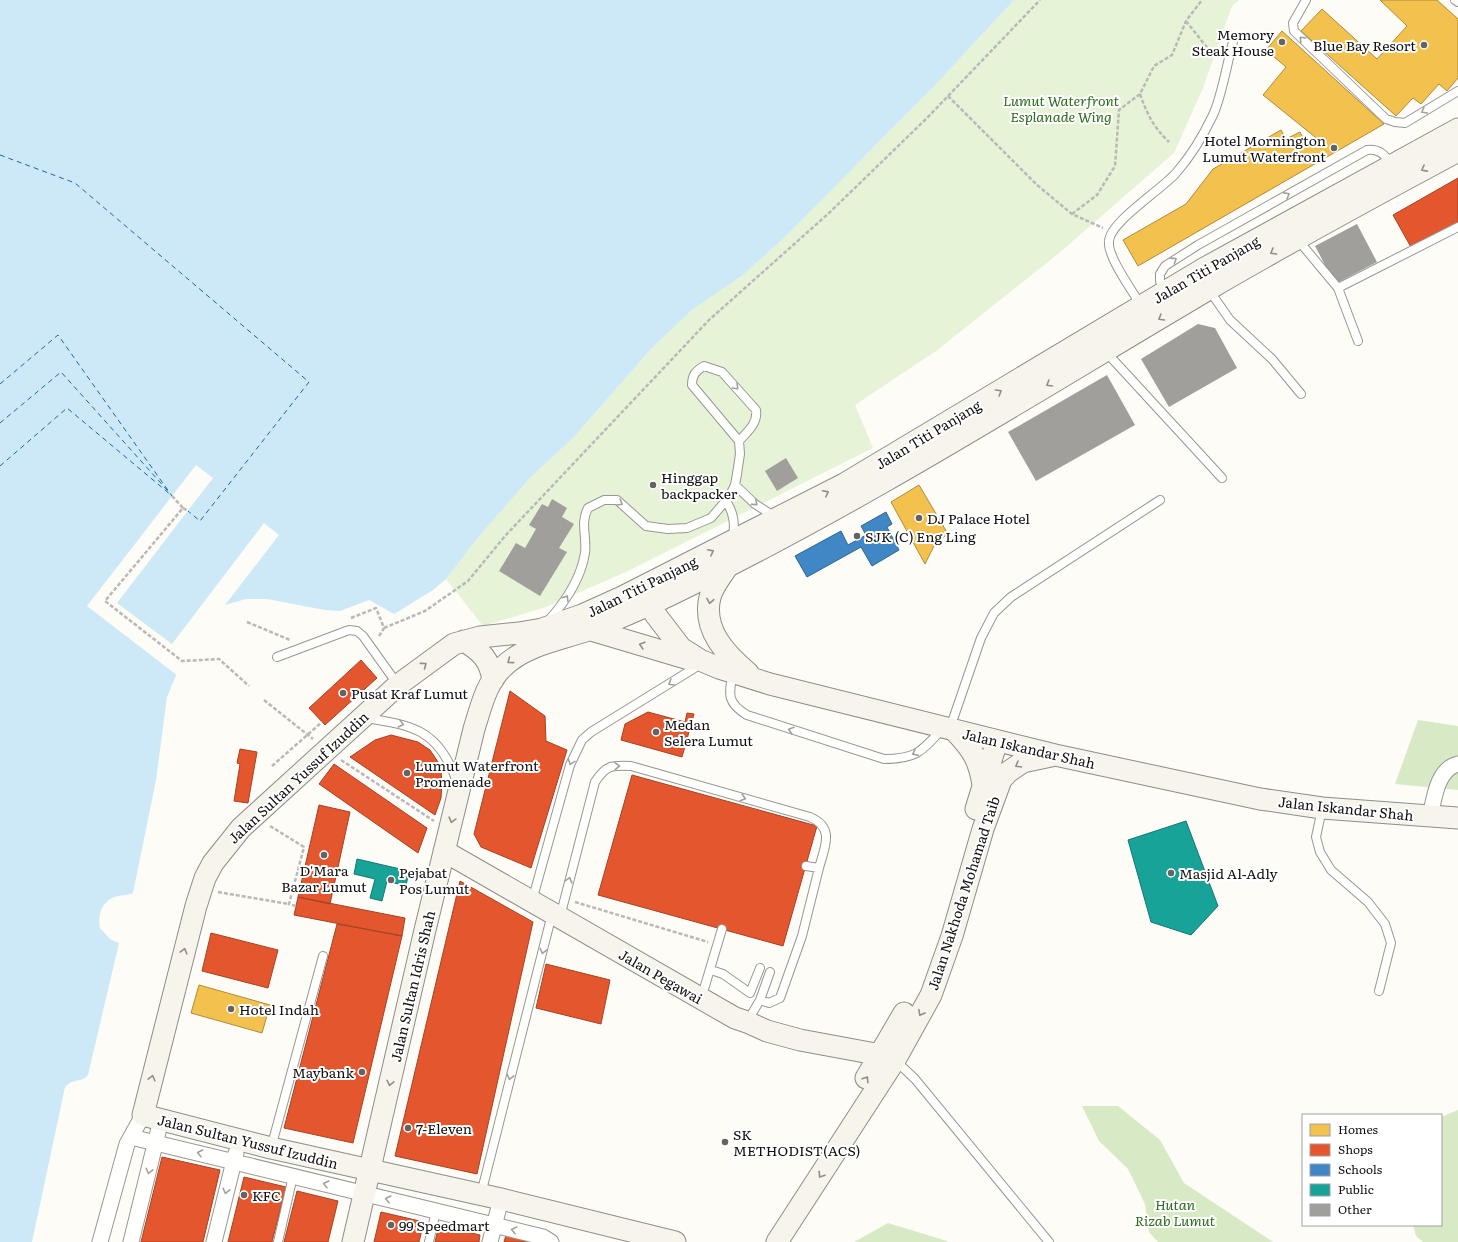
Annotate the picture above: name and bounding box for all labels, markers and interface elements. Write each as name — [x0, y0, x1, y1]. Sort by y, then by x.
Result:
place label: Memory Steak House — [1192, 24, 1275, 60]
place label: Blue Bay Resort — [1313, 35, 1416, 55]
one-way arrow — [1299, 36, 1307, 44]
marker: Memory Steak House — [1277, 37, 1287, 47]
marker: Blue Bay Resort — [1419, 40, 1429, 50]
park label: Lumut Waterfront Esplanade Wing — [1003, 90, 1119, 126]
one-way arrow — [1421, 106, 1428, 114]
place label: Hotel Mornington Lumut Waterfront — [1202, 130, 1326, 166]
marker: Hotel Mornington Lumut Waterfront — [1329, 143, 1339, 153]
one-way arrow — [1420, 165, 1428, 172]
one-way arrow — [1283, 193, 1290, 200]
street label: Jalan Titi Panjang — [1149, 230, 1263, 308]
one-way arrow — [1270, 247, 1277, 254]
one-way arrow — [1170, 257, 1177, 265]
one-way arrow — [1158, 313, 1165, 320]
one-way arrow — [1046, 380, 1053, 387]
one-way arrow — [731, 382, 739, 390]
one-way arrow — [995, 389, 1002, 396]
street label: Jalan Titi Panjang — [871, 394, 985, 473]
place label: Hinggap backpacker — [661, 467, 738, 503]
marker: Hinggap backpacker — [648, 480, 658, 490]
one-way arrow — [822, 490, 830, 498]
one-way arrow — [616, 498, 623, 505]
one-way arrow — [750, 499, 757, 506]
place label: DJ Palace Hotel — [927, 508, 1030, 528]
marker: DJ Palace Hotel — [914, 513, 924, 523]
place label: SJK (C) Eng Ling — [865, 526, 976, 546]
marker: SJK (C) Eng Ling — [852, 531, 862, 541]
one-way arrow — [706, 549, 714, 557]
street label: Jalan Titi Panjang — [584, 551, 700, 621]
one-way arrow — [561, 595, 569, 602]
one-way arrow — [707, 598, 715, 604]
one-way arrow — [638, 641, 645, 650]
one-way arrow — [508, 656, 515, 663]
one-way arrow — [420, 663, 427, 670]
one-way arrow — [668, 679, 675, 686]
place label: Pusat Kraf Lumut — [351, 683, 468, 703]
marker: Pusat Kraf Lumut — [338, 688, 348, 698]
street label: Jalan Sultan Yussuf Izuddin — [223, 706, 373, 848]
place label: Medan Selera Lumut — [664, 714, 753, 750]
one-way arrow — [397, 719, 404, 728]
street label: Jalan Iskandar Shah — [961, 723, 1097, 773]
one-way arrow — [788, 726, 795, 734]
marker: Medan Selera Lumut — [651, 727, 661, 737]
one-way arrow — [912, 749, 919, 756]
place label: Lumut Waterfront Promenade — [415, 755, 539, 791]
one-way arrow — [567, 758, 576, 765]
one-way arrow — [1015, 760, 1022, 767]
one-way arrow — [614, 762, 620, 771]
marker: Lumut Waterfront Promenade — [402, 768, 412, 778]
street label: Jalan Iskandar Shah — [1277, 791, 1415, 825]
one-way arrow — [739, 793, 746, 802]
street label: Jalan Nakhoda Mohamad Taib — [922, 793, 1004, 993]
one-way arrow — [448, 816, 456, 823]
marker: D'Mara Bazar Lumut — [319, 850, 329, 860]
place label: D'Mara Bazar Lumut — [281, 860, 367, 896]
place label: Pejabat Pos Lumut — [399, 862, 470, 898]
place label: Masjid Al-Adly — [1179, 863, 1278, 883]
marker: Masjid Al-Adly — [1166, 868, 1176, 878]
marker: Pejabat Pos Lumut — [386, 875, 396, 885]
one-way arrow — [565, 877, 573, 883]
street label: Jalan Sultan Idris Shah — [385, 908, 439, 1064]
street label: Jalan Pegawai — [616, 944, 707, 1008]
one-way arrow — [179, 948, 188, 955]
one-way arrow — [539, 948, 547, 954]
place label: Hotel Indah — [239, 999, 319, 1019]
marker: Hotel Indah — [226, 1004, 236, 1014]
one-way arrow — [918, 1009, 925, 1016]
place label: Maybank — [292, 1062, 354, 1082]
marker: Maybank — [357, 1067, 367, 1077]
one-way arrow — [147, 1074, 156, 1081]
one-way arrow — [507, 1074, 515, 1080]
one-way arrow — [861, 1076, 868, 1083]
one-way arrow — [387, 1079, 395, 1086]
street label: Jalan Sultan Yussuf Izuddin — [156, 1109, 340, 1173]
legend — [1302, 1114, 1442, 1226]
place label: 7-Eleven — [416, 1118, 472, 1138]
text: Homes — [1338, 1120, 1378, 1138]
marker: 7-Eleven — [403, 1123, 413, 1133]
place label: SK METHODIST(ACS) — [733, 1124, 860, 1160]
marker: SK METHODIST(ACS) — [720, 1137, 730, 1147]
text: Shops — [1338, 1140, 1373, 1158]
one-way arrow — [197, 1150, 203, 1158]
text: Schools — [1338, 1160, 1383, 1178]
one-way arrow — [145, 1168, 153, 1175]
one-way arrow — [818, 1171, 825, 1178]
text: Public — [1338, 1180, 1374, 1198]
one-way arrow — [323, 1181, 330, 1189]
place label: KFC — [252, 1185, 281, 1205]
one-way arrow — [223, 1188, 231, 1195]
marker: KFC — [239, 1190, 249, 1200]
park label: Hutan Rizab Lumut — [1135, 1194, 1216, 1230]
one-way arrow — [385, 1196, 391, 1204]
text: Other — [1338, 1200, 1372, 1218]
place label: 99 Speedmart — [399, 1215, 490, 1235]
marker: 99 Speedmart — [386, 1220, 396, 1230]
one-way arrow — [511, 1226, 518, 1235]

